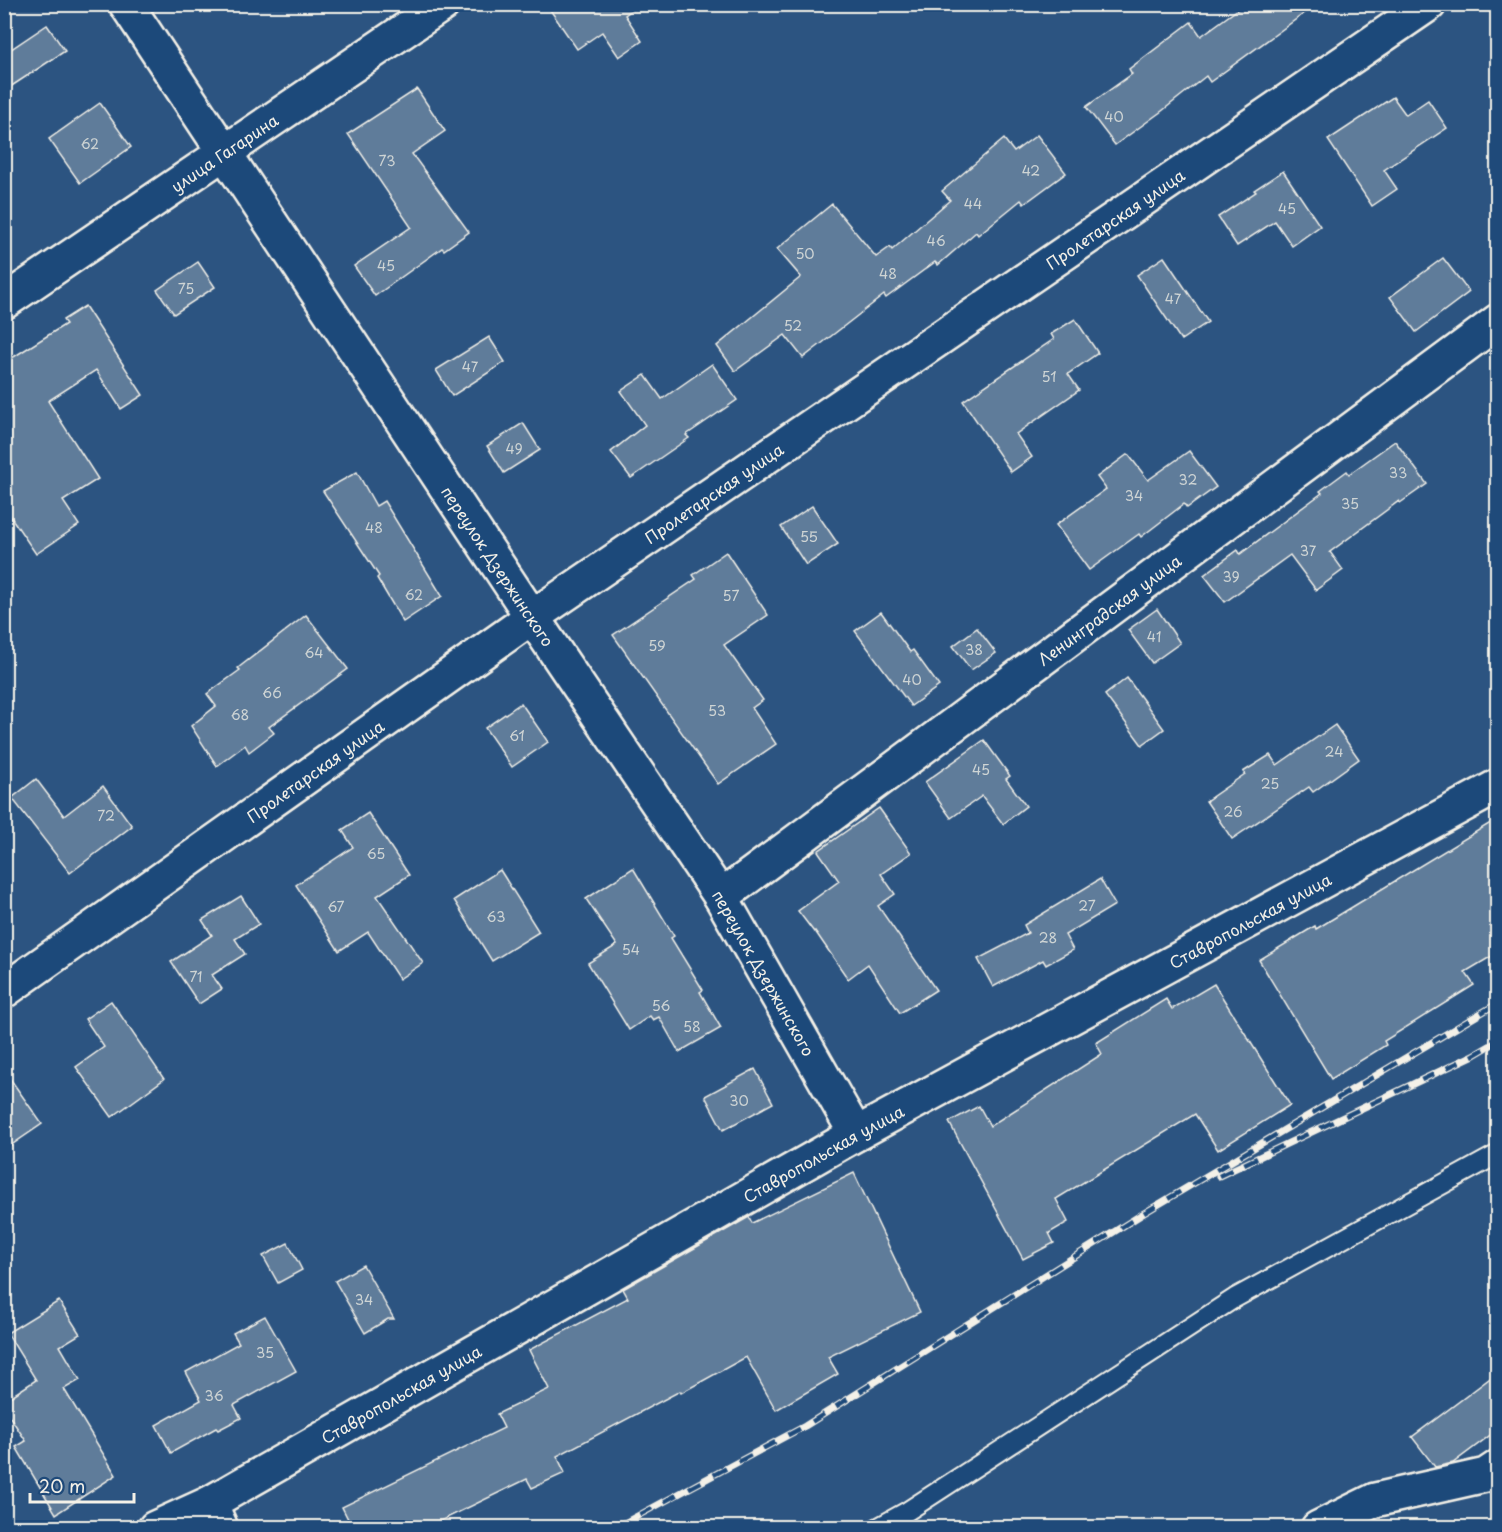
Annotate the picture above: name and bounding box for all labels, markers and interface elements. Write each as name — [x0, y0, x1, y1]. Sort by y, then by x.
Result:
house number: 40 — [1104, 106, 1124, 127]
street label: улица Гагарина — [166, 108, 283, 198]
house number: 62 — [81, 133, 99, 154]
house number: 73 — [379, 150, 395, 171]
house number: 42 — [1022, 160, 1040, 181]
street label: Пролетарская улица — [1041, 163, 1189, 275]
house number: 44 — [964, 193, 982, 214]
house number: 45 — [1278, 198, 1296, 219]
house number: 46 — [926, 230, 946, 251]
house number: 50 — [795, 243, 815, 264]
house number: 45 — [377, 255, 395, 276]
house number: 48 — [879, 263, 897, 284]
house number: 75 — [178, 278, 194, 299]
house number: 47 — [1165, 288, 1182, 309]
house number: 52 — [784, 315, 802, 336]
house number: 47 — [462, 356, 479, 377]
house number: 51 — [1042, 366, 1056, 387]
street label: Пролетарская улица — [639, 437, 788, 549]
house number: 49 — [505, 438, 523, 459]
house number: 33 — [1389, 462, 1407, 483]
house number: 32 — [1179, 469, 1197, 490]
street label: переулок Дзержинского — [436, 481, 560, 651]
house number: 34 — [1125, 485, 1143, 506]
house number: 35 — [1341, 493, 1359, 514]
house number: 48 — [365, 517, 383, 538]
house number: 55 — [800, 526, 818, 547]
house number: 37 — [1300, 540, 1317, 561]
street label: Ленинградская улица — [1032, 548, 1186, 671]
house number: 39 — [1222, 566, 1240, 587]
house number: 62 — [405, 584, 423, 605]
house number: 57 — [723, 585, 739, 606]
house number: 41 — [1147, 626, 1161, 647]
house number: 59 — [648, 635, 666, 656]
house number: 38 — [965, 639, 983, 660]
house number: 64 — [304, 642, 324, 663]
house number: 40 — [902, 669, 922, 690]
house number: 66 — [262, 682, 282, 703]
house number: 53 — [708, 700, 726, 721]
house number: 68 — [231, 704, 249, 725]
street label: Пролетарская улица — [241, 714, 389, 828]
house number: 61 — [509, 725, 525, 746]
house number: 24 — [1325, 741, 1343, 762]
house number: 45 — [972, 759, 990, 780]
house number: 25 — [1261, 773, 1279, 794]
house number: 26 — [1223, 801, 1243, 822]
house number: 72 — [97, 805, 115, 826]
house number: 65 — [367, 843, 385, 864]
street label: Ставропольская улица — [1165, 867, 1335, 974]
street label: переулок Дзержинского — [707, 884, 821, 1060]
house number: 27 — [1078, 895, 1096, 916]
house number: 67 — [327, 896, 345, 917]
house number: 63 — [487, 906, 505, 927]
house number: 28 — [1039, 927, 1057, 948]
house number: 54 — [622, 939, 640, 960]
house number: 71 — [189, 966, 203, 987]
house number: 56 — [652, 995, 671, 1016]
house number: 58 — [683, 1016, 701, 1037]
house number: 30 — [729, 1090, 749, 1111]
street label: Ставропольская улица — [738, 1098, 908, 1208]
house number: 34 — [355, 1289, 373, 1310]
street label: Ставропольская улица — [316, 1339, 486, 1449]
house number: 35 — [256, 1342, 274, 1363]
house number: 36 — [204, 1385, 224, 1406]
scale bar — [30, 1466, 134, 1504]
text: 20 m — [39, 1472, 85, 1499]

